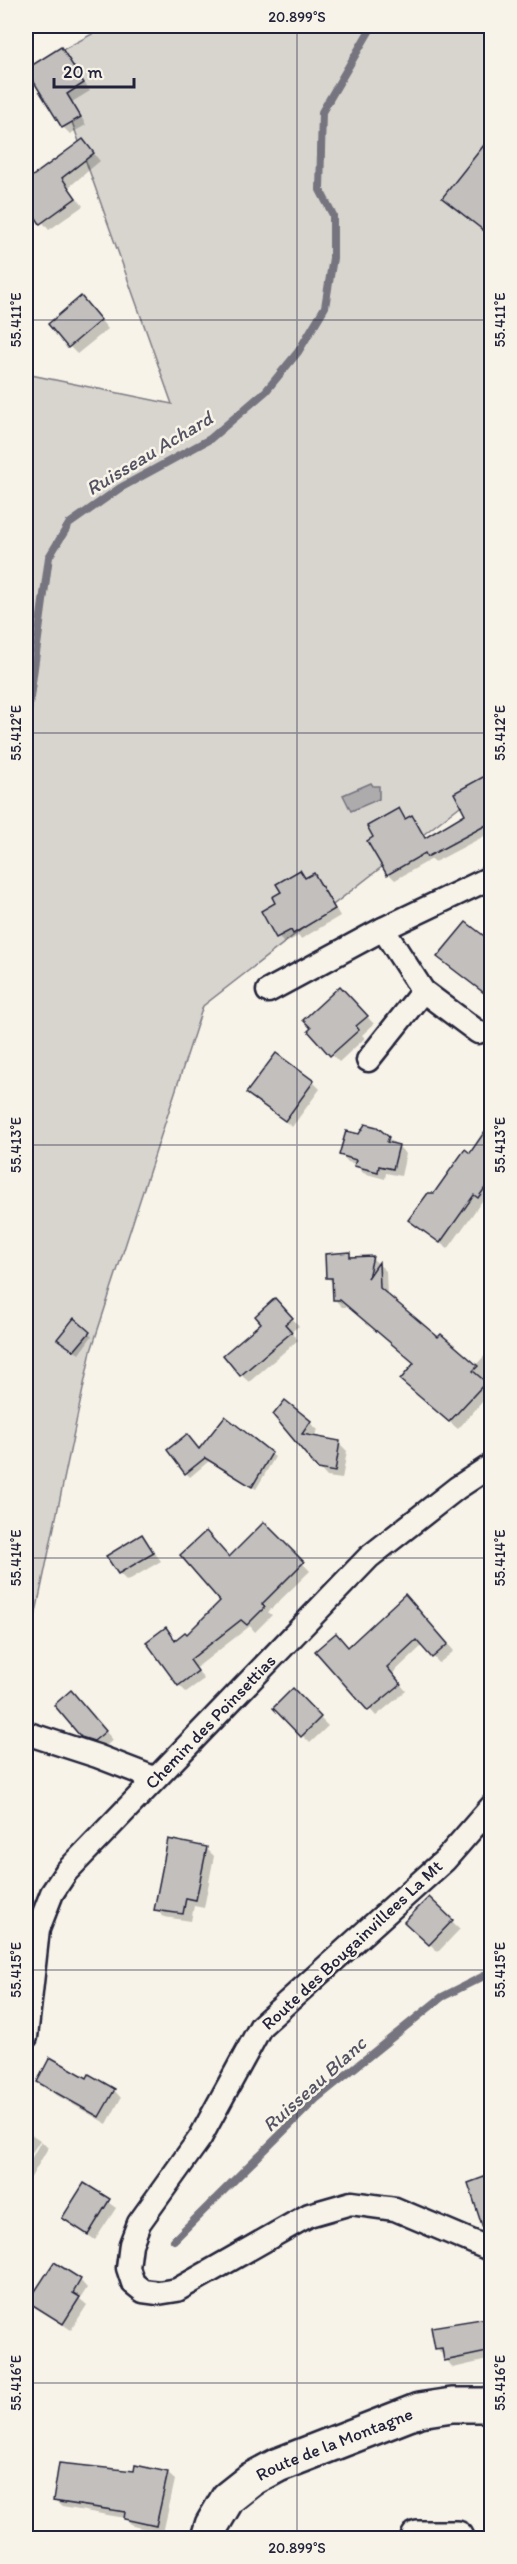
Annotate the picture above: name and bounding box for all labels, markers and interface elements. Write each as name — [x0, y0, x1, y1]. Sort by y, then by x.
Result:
text: 20.899°S — [268, 8, 326, 26]
scale bar — [54, 51, 134, 89]
text: 20 m — [63, 61, 103, 83]
text: 55.411°E — [7, 292, 25, 348]
text: 55.411°E — [491, 292, 509, 348]
water label: Ruisseau Achard — [81, 405, 218, 500]
text: 55.412°E — [7, 705, 25, 761]
text: 55.412°E — [491, 705, 509, 761]
text: 55.413°E — [7, 1117, 25, 1173]
text: 55.413°E — [491, 1117, 509, 1173]
text: 55.414°E — [7, 1529, 25, 1587]
text: 55.414°E — [491, 1529, 509, 1587]
street label: Chemin des Poinsettias — [141, 1650, 280, 1794]
street label: Route des Bougainvillees La Mt — [257, 1855, 447, 2035]
text: 55.415°E — [7, 1942, 25, 1998]
text: 55.415°E — [491, 1942, 509, 1998]
water label: Ruisseau Blanc — [257, 2030, 372, 2137]
text: 55.416°E — [7, 2355, 25, 2411]
text: 55.416°E — [491, 2355, 509, 2411]
street label: Route de la Montagne — [252, 2403, 416, 2486]
text: 20.899°S — [268, 2539, 326, 2557]

